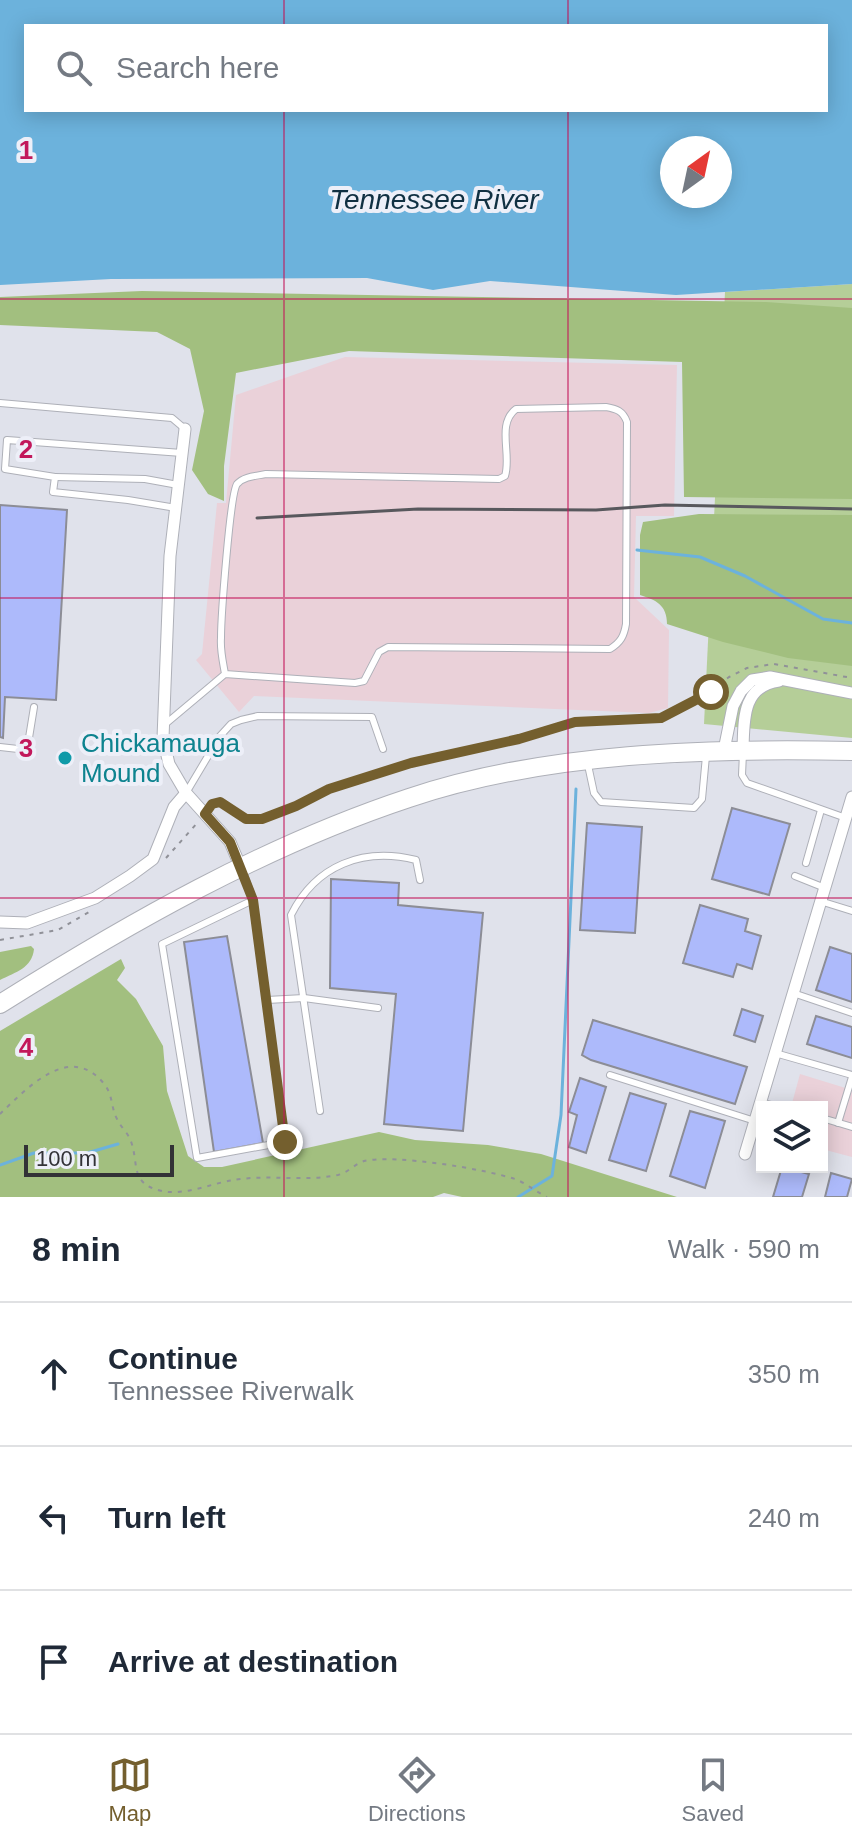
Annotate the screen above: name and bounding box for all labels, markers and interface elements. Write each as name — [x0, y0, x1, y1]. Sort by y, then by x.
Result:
search box — [24, 24, 828, 112]
icon: search — [52, 46, 96, 90]
text: Search here — [116, 51, 279, 84]
text: 1 — [19, 135, 33, 165]
north arrow — [660, 136, 732, 208]
water label: Tennessee River — [329, 184, 540, 215]
text: 2 — [19, 434, 33, 464]
route start — [693, 674, 729, 710]
place label: Chickamauga Mound — [81, 728, 241, 788]
text: 3 — [19, 733, 33, 763]
marker: Chickamauga Mound — [56, 749, 74, 767]
text: 4 — [19, 1032, 34, 1062]
map controls — [756, 1101, 828, 1173]
button: layers — [756, 1101, 828, 1173]
route end — [267, 1124, 303, 1160]
scale bar — [24, 1141, 174, 1177]
text: 100 m — [36, 1146, 97, 1171]
text: 8 min — [32, 1230, 121, 1268]
text: Walk · 590 m — [668, 1234, 820, 1264]
text: Continue — [108, 1342, 238, 1375]
icon: ahead — [32, 1352, 76, 1396]
text: 350 m — [748, 1359, 820, 1389]
text: Tennessee Riverwalk — [108, 1376, 354, 1406]
icon: left — [32, 1496, 76, 1540]
text: Turn left — [108, 1501, 226, 1534]
text: 240 m — [748, 1503, 820, 1533]
icon: arrive — [32, 1640, 76, 1684]
text: Arrive at destination — [108, 1645, 398, 1678]
tab: Map — [108, 1753, 152, 1827]
tab: Directions — [368, 1753, 466, 1827]
tab: Saved — [682, 1753, 744, 1827]

